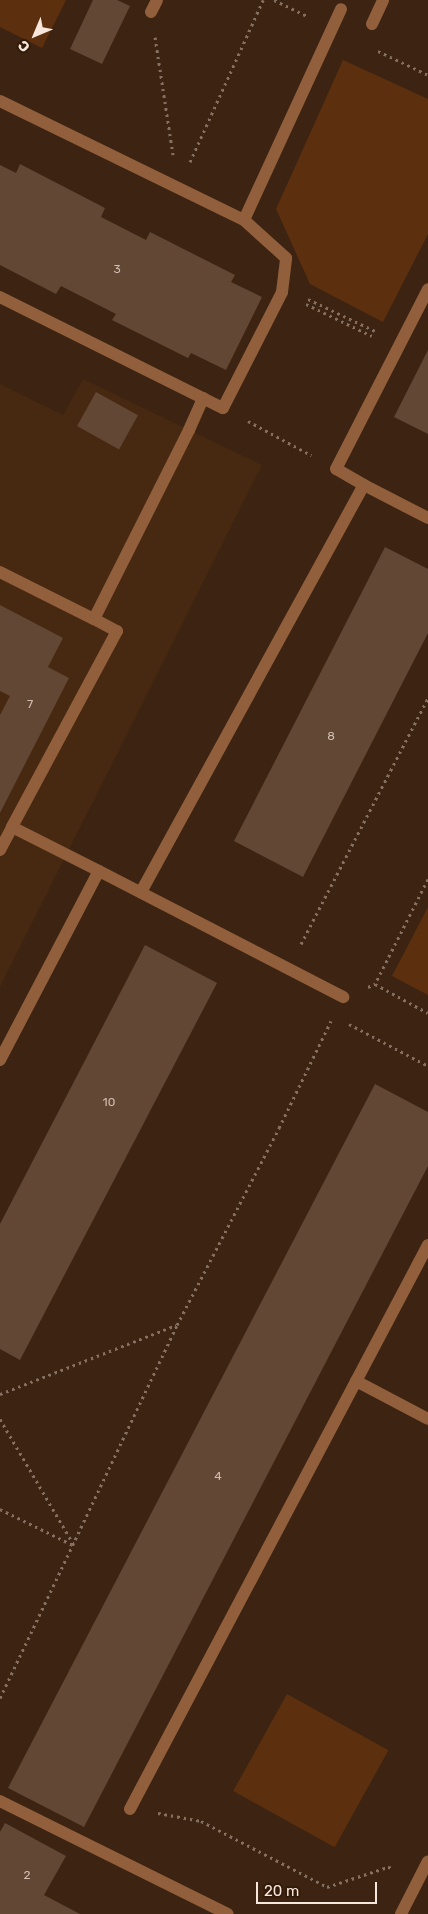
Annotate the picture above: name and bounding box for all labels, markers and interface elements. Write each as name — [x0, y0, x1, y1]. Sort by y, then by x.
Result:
north arrow — [10, 10, 60, 60]
text: С — [15, 36, 34, 55]
house number: 3 — [113, 263, 121, 277]
house number: 7 — [27, 698, 33, 712]
house number: 8 — [327, 730, 335, 744]
house number: 10 — [103, 1096, 115, 1110]
house number: 4 — [214, 1470, 222, 1484]
house number: 2 — [23, 1869, 31, 1883]
scale bar — [258, 1872, 379, 1904]
text: 20 m — [264, 1882, 299, 1900]

